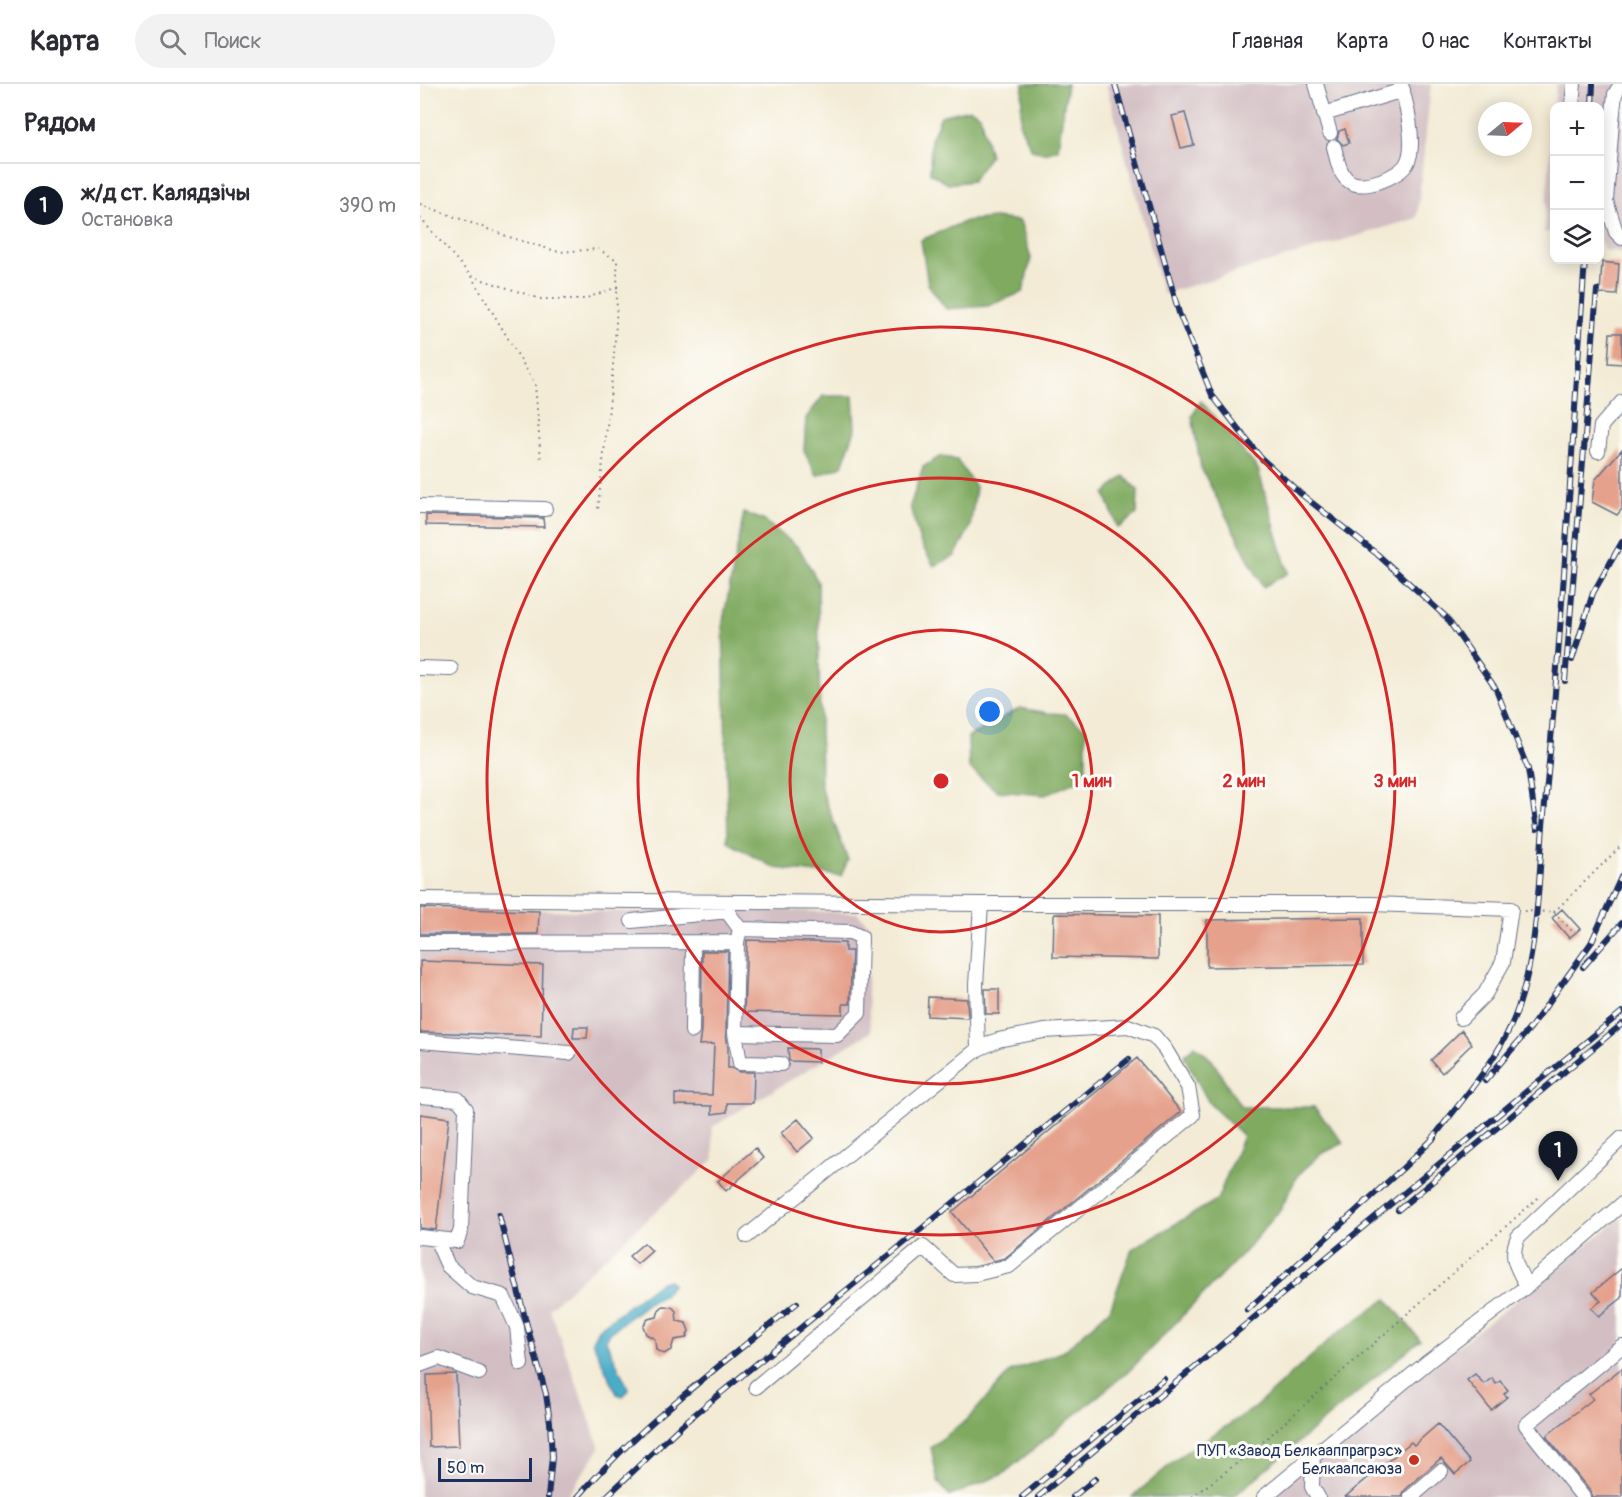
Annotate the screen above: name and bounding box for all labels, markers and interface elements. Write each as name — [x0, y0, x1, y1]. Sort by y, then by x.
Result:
search box — [135, 14, 555, 68]
text: Карта — [30, 24, 99, 59]
icon: search — [156, 25, 189, 58]
text: Поиск — [204, 27, 262, 55]
text: Главная — [1232, 28, 1303, 55]
text: Карта — [1336, 28, 1388, 55]
text: О нас — [1421, 28, 1470, 55]
text: Контакты — [1503, 28, 1592, 55]
north arrow — [1478, 102, 1532, 156]
map controls — [1550, 102, 1604, 264]
button: + — [1550, 102, 1604, 156]
text: Рядом — [24, 107, 96, 139]
button: − — [1550, 156, 1604, 210]
text: ж/д ст. Калядзічы — [81, 179, 250, 207]
text: 1 — [40, 193, 47, 218]
text: 390 m — [339, 193, 396, 218]
text: Остановка — [81, 207, 173, 232]
button: layers — [1550, 210, 1604, 264]
your location — [975, 697, 1004, 726]
text: 1 мин — [1072, 770, 1112, 793]
text: 2 мин — [1223, 770, 1265, 793]
text: 3 мин — [1374, 770, 1416, 793]
centre of rings — [931, 771, 951, 791]
pin: 1 — [1538, 1132, 1578, 1181]
place label: ПУП «Завод Белкааппрагрэс» Белкаапсаюза — [1197, 1441, 1402, 1479]
marker: ПУП «Завод Белкааппрагрэс» Белкаапсаюза — [1407, 1453, 1421, 1467]
scale bar — [438, 1455, 532, 1482]
text: 50 m — [447, 1458, 484, 1478]

